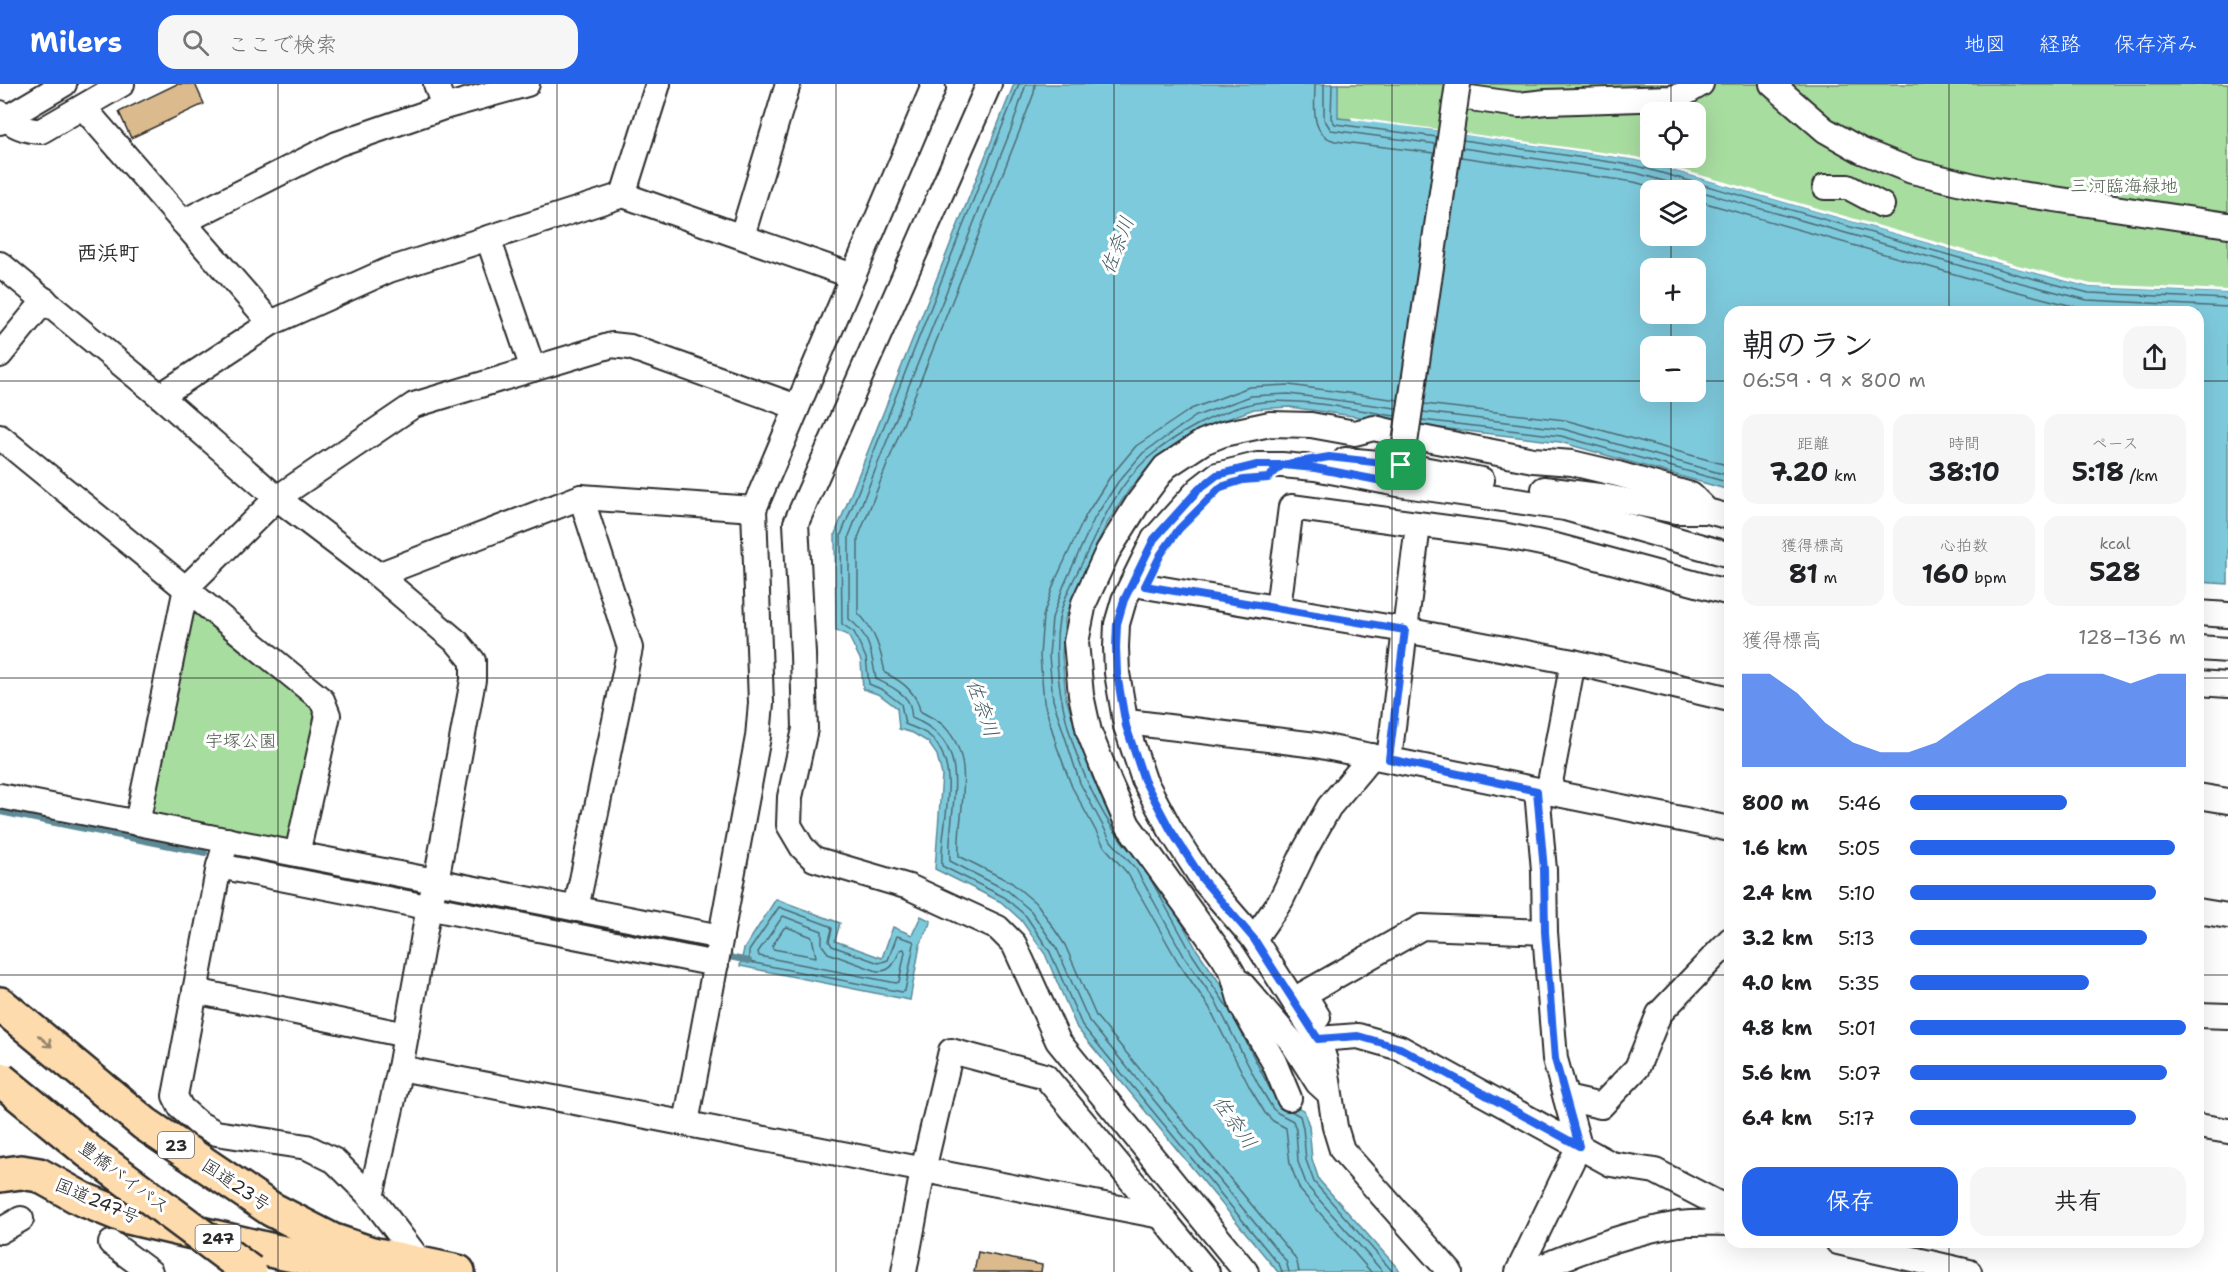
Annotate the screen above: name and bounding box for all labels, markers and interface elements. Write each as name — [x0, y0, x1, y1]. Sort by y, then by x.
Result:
search box — [158, 15, 578, 69]
text: Milers — [30, 23, 122, 61]
icon: search — [179, 26, 212, 59]
text: ここで検索 — [227, 30, 337, 59]
text: 地図 — [1964, 30, 2006, 58]
text: 経路 — [2039, 30, 2081, 58]
text: 保存済み — [2114, 30, 2198, 58]
map controls — [1640, 102, 1706, 402]
button: locate — [1640, 102, 1706, 168]
park label: 三河臨海緑地 — [2070, 174, 2178, 198]
button: layers — [1640, 180, 1706, 246]
water label: 佐奈川 — [1094, 212, 1140, 278]
district label: 西浜町 — [77, 239, 140, 267]
button: + — [1640, 258, 1706, 324]
text: 朝のラン — [1742, 322, 1874, 367]
button: share — [2123, 326, 2186, 389]
button: − — [1640, 336, 1706, 402]
text: 06:59 · 9 × 800 m — [1742, 367, 1926, 393]
text: 距離 — [1797, 433, 1829, 454]
text: 時間 — [1948, 433, 1980, 454]
text: ペース — [2091, 433, 2139, 454]
pin — [1375, 439, 1426, 490]
icon: arrive — [1384, 448, 1417, 481]
text: 7.20 — [1769, 454, 1828, 489]
text: 38:10 — [1928, 454, 2000, 489]
text: 5:18 — [2072, 454, 2124, 489]
text: km — [1828, 465, 1857, 486]
text: /km — [2124, 465, 2158, 486]
text: kcal — [2099, 533, 2131, 554]
text: 獲得標高 — [1781, 535, 1845, 556]
text: 心拍数 — [1940, 535, 1988, 556]
text: 528 — [2089, 554, 2141, 589]
text: 81 — [1789, 556, 1818, 591]
text: 160 — [1921, 556, 1969, 591]
text: m — [1818, 567, 1837, 588]
text: bpm — [1969, 567, 2007, 588]
text: 128–136 m — [2078, 624, 2186, 650]
text: 獲得標高 — [1742, 627, 1822, 653]
water label: 佐奈川 — [961, 675, 1005, 741]
park label: 宇塚公園 — [205, 729, 277, 753]
text: 800 m — [1742, 790, 1809, 816]
text: 5:46 — [1838, 790, 1881, 816]
text: 1.6 km — [1742, 835, 1808, 861]
text: 5:05 — [1838, 835, 1880, 861]
text: 2.4 km — [1742, 880, 1812, 906]
text: 5:10 — [1838, 880, 1875, 906]
text: 3.2 km — [1742, 925, 1813, 951]
text: 5:13 — [1838, 925, 1875, 951]
text: 4.0 km — [1742, 970, 1812, 996]
text: 5:35 — [1838, 970, 1880, 996]
text: 4.8 km — [1742, 1015, 1812, 1041]
text: 5:01 — [1838, 1015, 1876, 1041]
one-way arrow — [37, 1035, 53, 1048]
text: 5.6 km — [1742, 1060, 1811, 1086]
text: 5:07 — [1838, 1060, 1881, 1086]
water label: 佐奈川 — [1207, 1090, 1263, 1154]
text: 6.4 km — [1742, 1105, 1812, 1131]
text: 5:17 — [1838, 1105, 1875, 1131]
road number: 23 — [158, 1132, 194, 1158]
street label: 豊橋バイパス — [74, 1135, 174, 1219]
street label: 国道23号 — [197, 1153, 275, 1217]
button: 保存 — [1742, 1167, 1958, 1236]
button: 共有 — [1970, 1167, 2186, 1236]
street label: 国道247号 — [51, 1172, 143, 1230]
road number: 247 — [196, 1225, 240, 1251]

